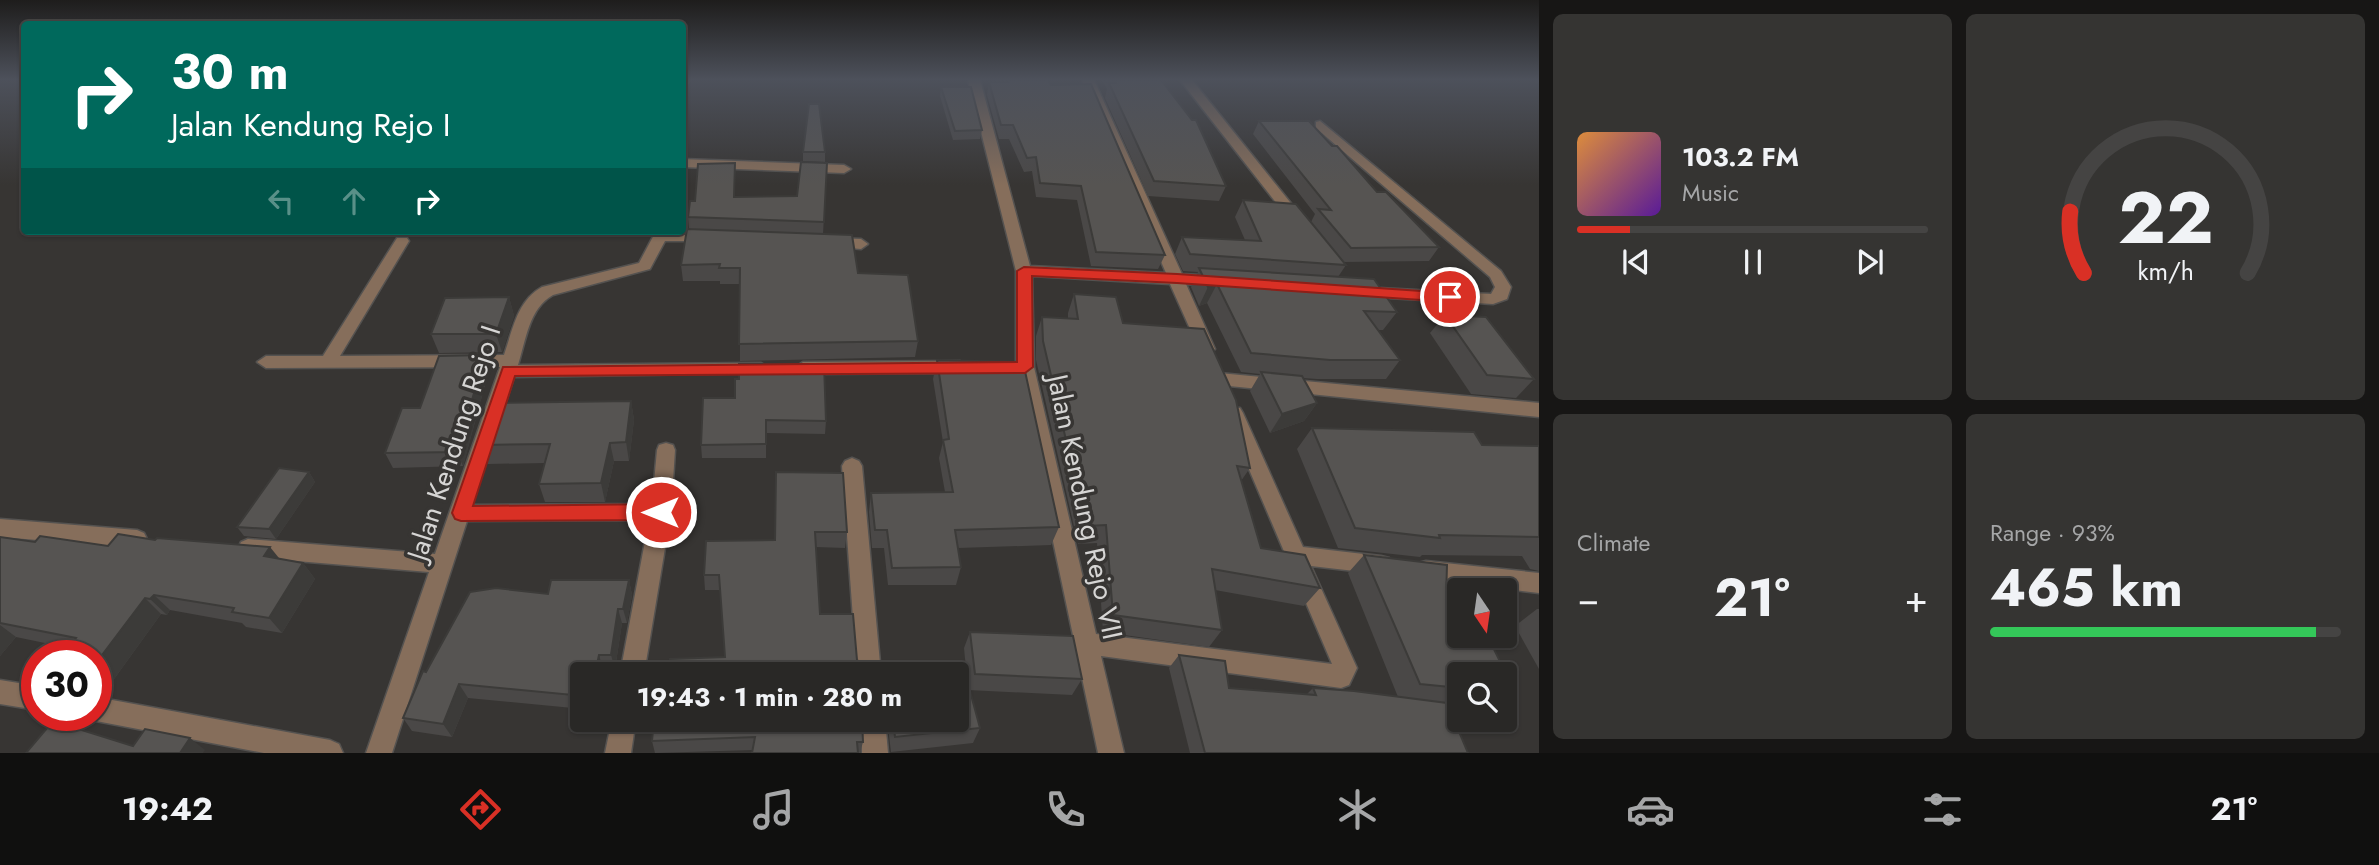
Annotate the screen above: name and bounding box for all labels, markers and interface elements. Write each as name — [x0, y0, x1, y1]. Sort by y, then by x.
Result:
text: 30 m — [171, 37, 289, 107]
icon: right — [56, 49, 147, 140]
text: Jalan Kendung Rejo I — [171, 102, 451, 148]
text: 103.2 FM — [1682, 138, 1799, 176]
text: 22 — [2118, 165, 2213, 270]
text: Music — [1682, 176, 1739, 210]
icon: left — [262, 182, 300, 220]
icon: ahead — [335, 182, 373, 220]
icon: right — [408, 182, 446, 220]
icon: previous — [1617, 243, 1655, 281]
icon: pause — [1734, 243, 1772, 281]
icon: next — [1851, 243, 1889, 281]
text: km/h — [2137, 253, 2194, 289]
pin — [1420, 267, 1480, 327]
icon: arrive — [1431, 278, 1469, 316]
street label: Jalan Kendung Rejo I — [395, 320, 511, 569]
street label: Jalan Kendung Rejo VII — [1036, 367, 1133, 643]
position arrow — [624, 475, 698, 549]
text: Range · 93% — [1990, 516, 2115, 550]
text: Climate — [1577, 526, 1650, 560]
text: 465 km — [1990, 550, 2183, 626]
text: 21° — [1714, 560, 1790, 636]
text: − — [1577, 571, 1599, 626]
text: + — [1905, 571, 1928, 626]
north arrow — [1447, 578, 1517, 648]
map controls — [1447, 578, 1517, 732]
speed limit sign: 30 — [21, 640, 112, 731]
button: search — [1447, 662, 1517, 732]
text: 19:43 · 1 min · 280 m — [637, 678, 902, 716]
icon: directions — [456, 785, 505, 834]
icon: music — [749, 785, 798, 834]
icon: phone — [1041, 785, 1090, 834]
icon: climate — [1333, 785, 1382, 834]
icon: car — [1626, 785, 1675, 834]
icon: filters — [1918, 785, 1967, 834]
text: 19:42 — [122, 786, 213, 832]
text: 21° — [2210, 786, 2257, 832]

